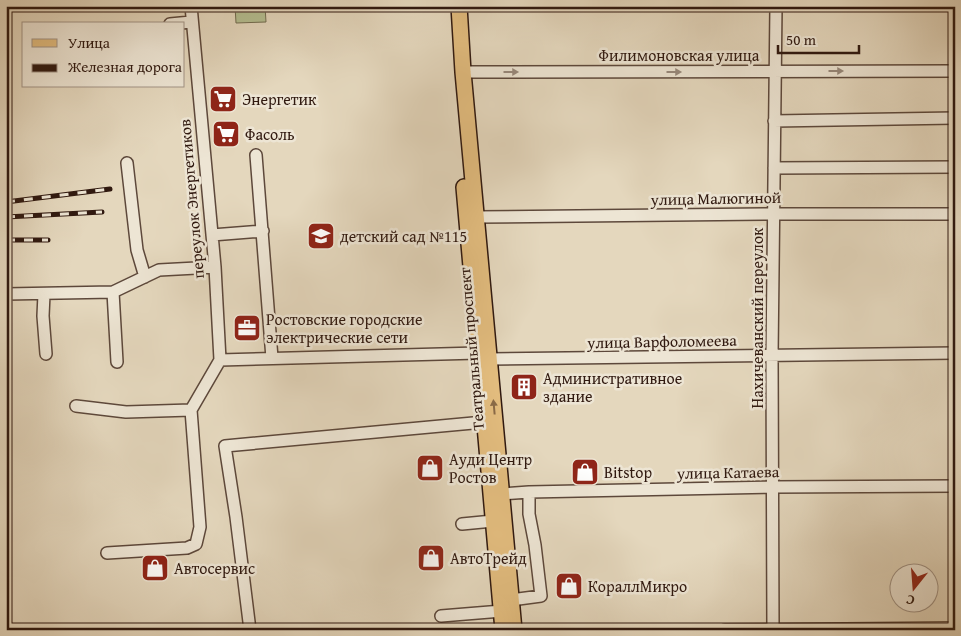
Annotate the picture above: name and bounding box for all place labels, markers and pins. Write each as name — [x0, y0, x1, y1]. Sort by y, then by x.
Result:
supermarket icon: Энергетик — [208, 84, 238, 114]
place label: Энергетик — [242, 87, 317, 111]
supermarket icon: Фасоль — [211, 119, 241, 149]
place label: Фасоль — [245, 122, 295, 146]
school or university icon: детский сад №115 — [306, 221, 336, 251]
place label: детский сад №115 — [340, 224, 467, 248]
place label: Ростовские городские электрические сети — [266, 307, 422, 349]
office icon: Ростовские городские электрические сети — [232, 313, 262, 343]
place label: Административное здание — [543, 366, 682, 408]
building icon: Административное здание — [509, 372, 539, 402]
place label: Ауди Центр Ростов — [449, 447, 532, 489]
shop icon: Ауди Центр Ростов — [415, 453, 445, 483]
shop icon: Bitstop — [570, 457, 600, 487]
place label: Bitstop — [604, 460, 652, 484]
shop icon: АвтоТрейд — [416, 543, 446, 573]
place label: АвтоТрейд — [450, 546, 527, 570]
shop icon: Автосервис — [140, 553, 170, 583]
place label: Автосервис — [174, 556, 255, 580]
shop icon: КораллМикро — [554, 571, 584, 601]
place label: КораллМикро — [588, 574, 687, 598]

